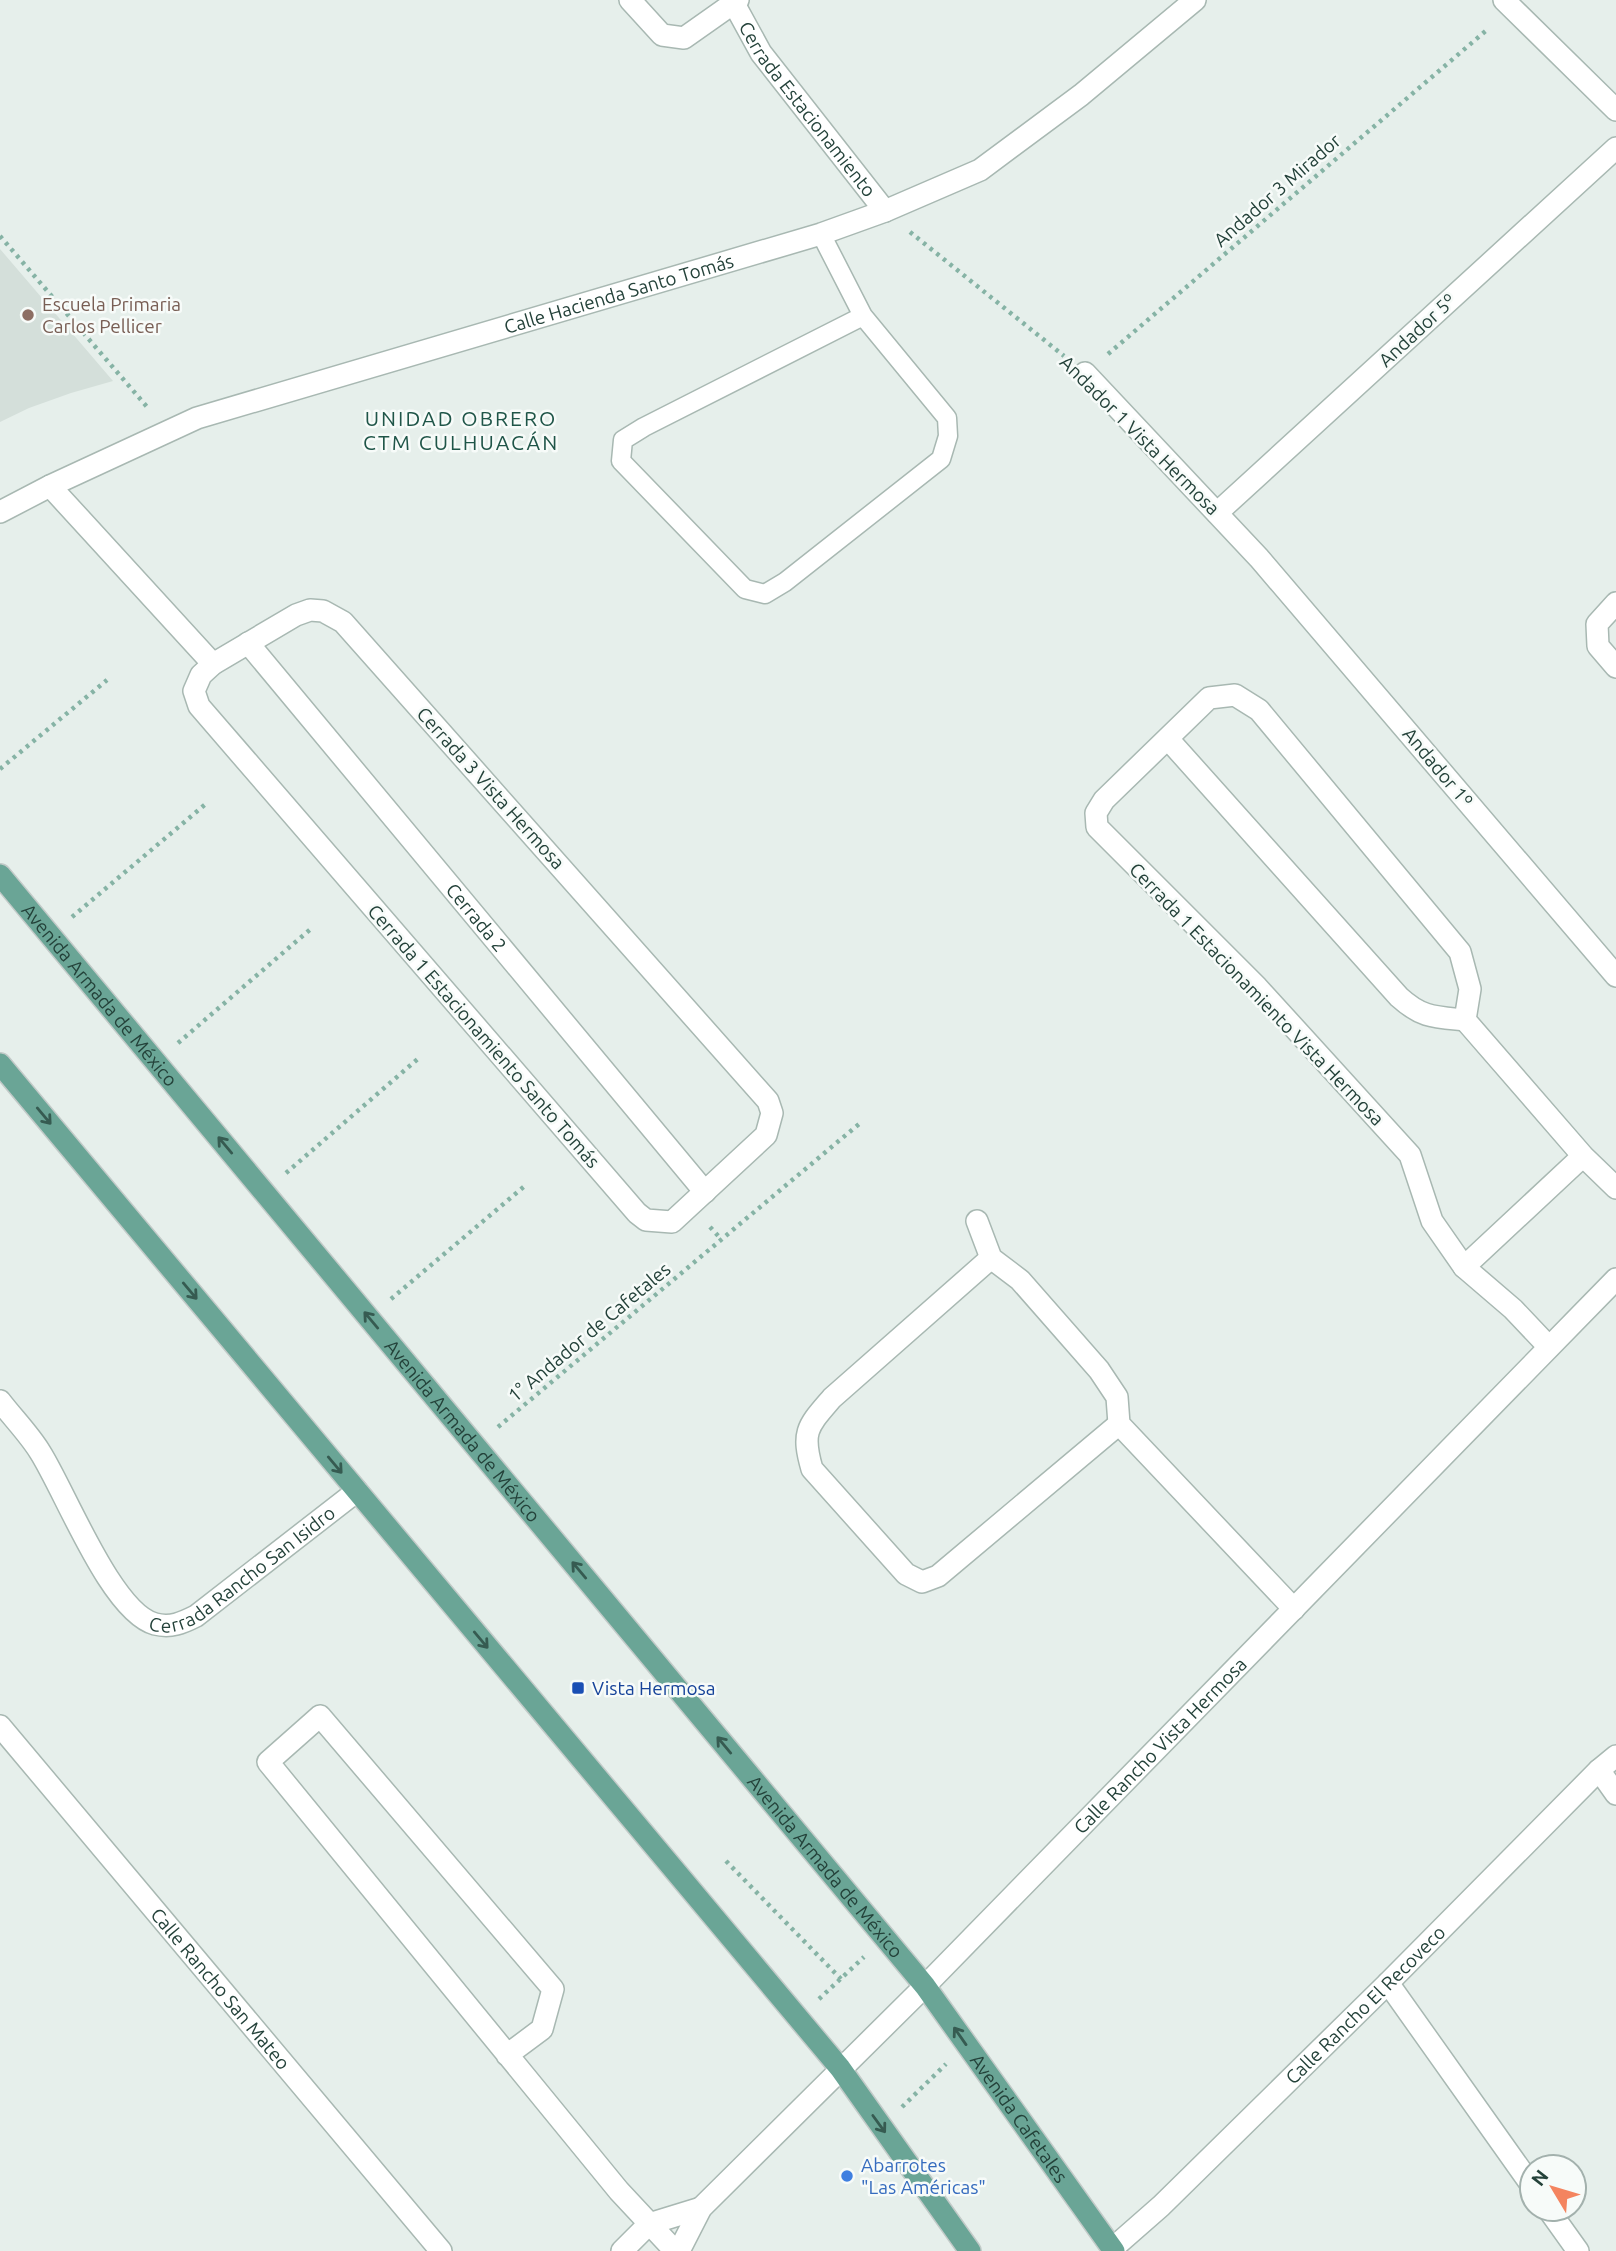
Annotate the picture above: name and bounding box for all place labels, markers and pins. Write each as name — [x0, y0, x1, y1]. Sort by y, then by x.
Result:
place label: Escuela Primaria Carlos Pellicer — [42, 293, 181, 337]
marker: Escuela Primaria Carlos Pellicer — [20, 307, 36, 323]
place label: Vista Hermosa — [592, 1677, 716, 1699]
marker: Vista Hermosa — [570, 1680, 586, 1696]
place label: Abarrotes "Las Américas" — [861, 2154, 986, 2198]
marker: Abarrotes "Las Américas" — [839, 2168, 855, 2184]

